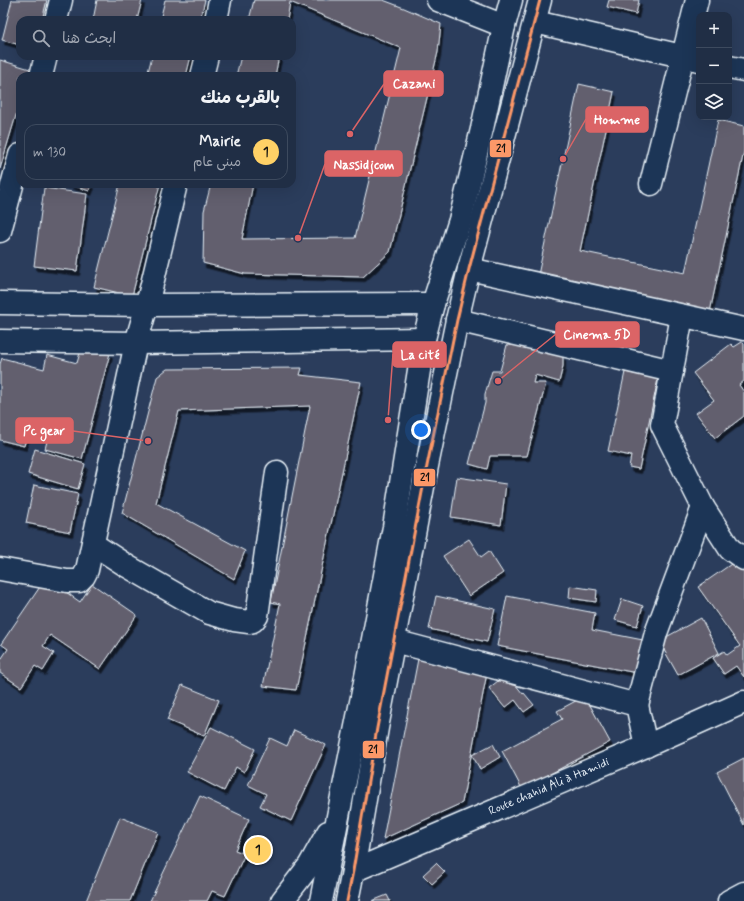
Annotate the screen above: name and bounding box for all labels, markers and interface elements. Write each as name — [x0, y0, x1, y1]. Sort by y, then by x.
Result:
map controls — [696, 12, 732, 120]
button: + — [696, 12, 732, 48]
search box — [16, 16, 296, 60]
icon: search — [30, 27, 52, 49]
text: ابحث هنا — [62, 29, 116, 49]
button: − — [696, 48, 732, 84]
callout: Cazani — [384, 71, 443, 96]
text: Cazani — [393, 76, 435, 93]
button: layers — [696, 84, 732, 120]
text: بالقرب منك — [201, 87, 280, 109]
callout: Homme — [586, 107, 648, 132]
text: Homme — [594, 112, 640, 129]
text: Mairie — [199, 132, 241, 152]
line badge: 21 — [489, 139, 512, 158]
text: 21 — [496, 142, 506, 156]
text: 130 m — [33, 144, 66, 161]
text: 1 — [263, 144, 269, 161]
callout: Nassidjcom — [325, 151, 402, 176]
text: مبنى عام — [193, 154, 241, 171]
text: Nassidjcom — [334, 157, 394, 175]
callout: Cinema 5D — [556, 322, 639, 347]
text: Cinema 5D — [563, 327, 631, 344]
callout: La cité — [393, 342, 446, 367]
text: La cité — [400, 347, 440, 364]
callout: Pc gear — [16, 418, 73, 443]
your location — [411, 420, 431, 440]
text: Pc gear — [23, 423, 66, 442]
line badge: 21 — [413, 468, 436, 487]
text: 21 — [420, 471, 430, 485]
line badge: 21 — [362, 740, 385, 759]
text: 21 — [368, 743, 378, 757]
street label: Route chahid Ali à Hamidi — [486, 754, 612, 820]
pin: 1 — [245, 835, 271, 865]

